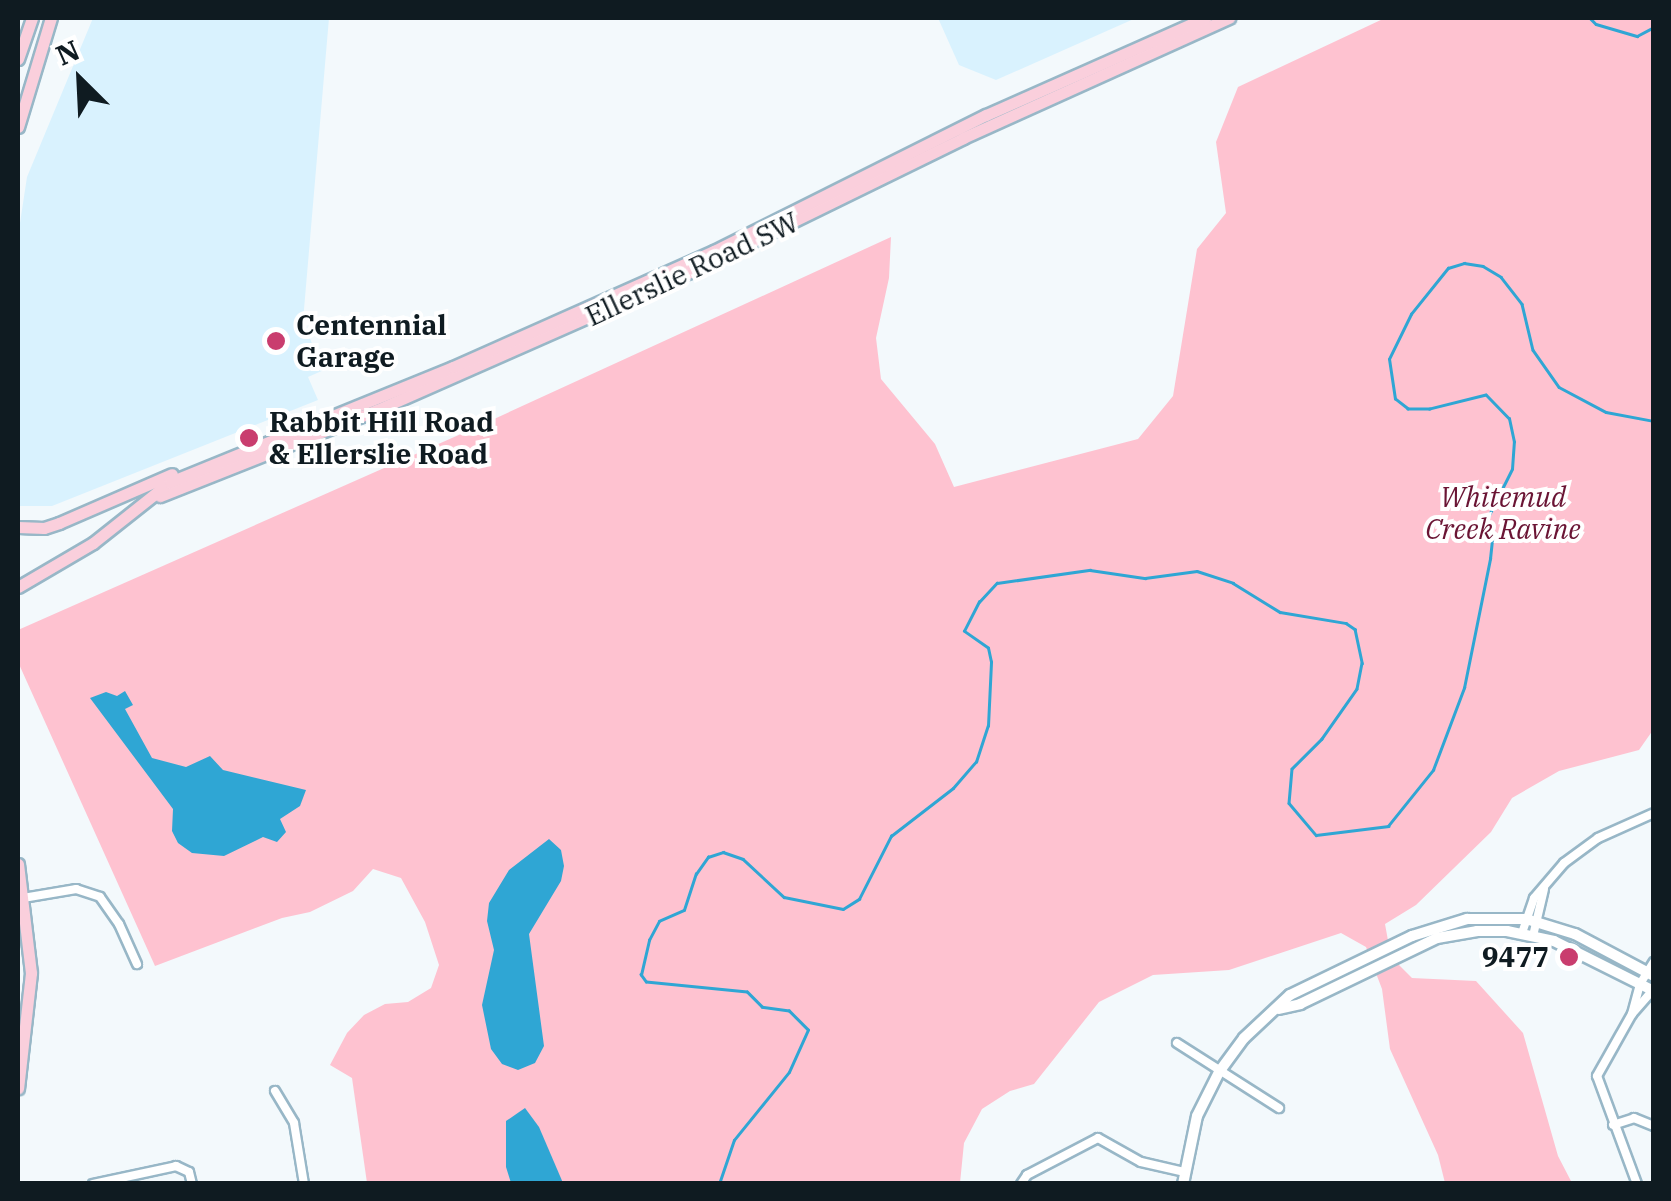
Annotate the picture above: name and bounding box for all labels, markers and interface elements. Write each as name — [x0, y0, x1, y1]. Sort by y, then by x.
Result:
north arrow — [30, 30, 130, 130]
text: N — [50, 31, 85, 74]
street label: Ellerslie Road SW — [580, 205, 804, 333]
place label: Centennial Garage — [296, 308, 447, 374]
marker: Centennial Garage — [265, 330, 287, 352]
place label: Rabbit Hill Road & Ellerslie Road — [269, 405, 494, 471]
marker: Rabbit Hill Road & Ellerslie Road — [238, 427, 260, 449]
park label: Whitemud Creek Ravine — [1425, 480, 1581, 546]
place label: 9477 — [1482, 940, 1549, 974]
marker: 9477 — [1558, 946, 1580, 968]

